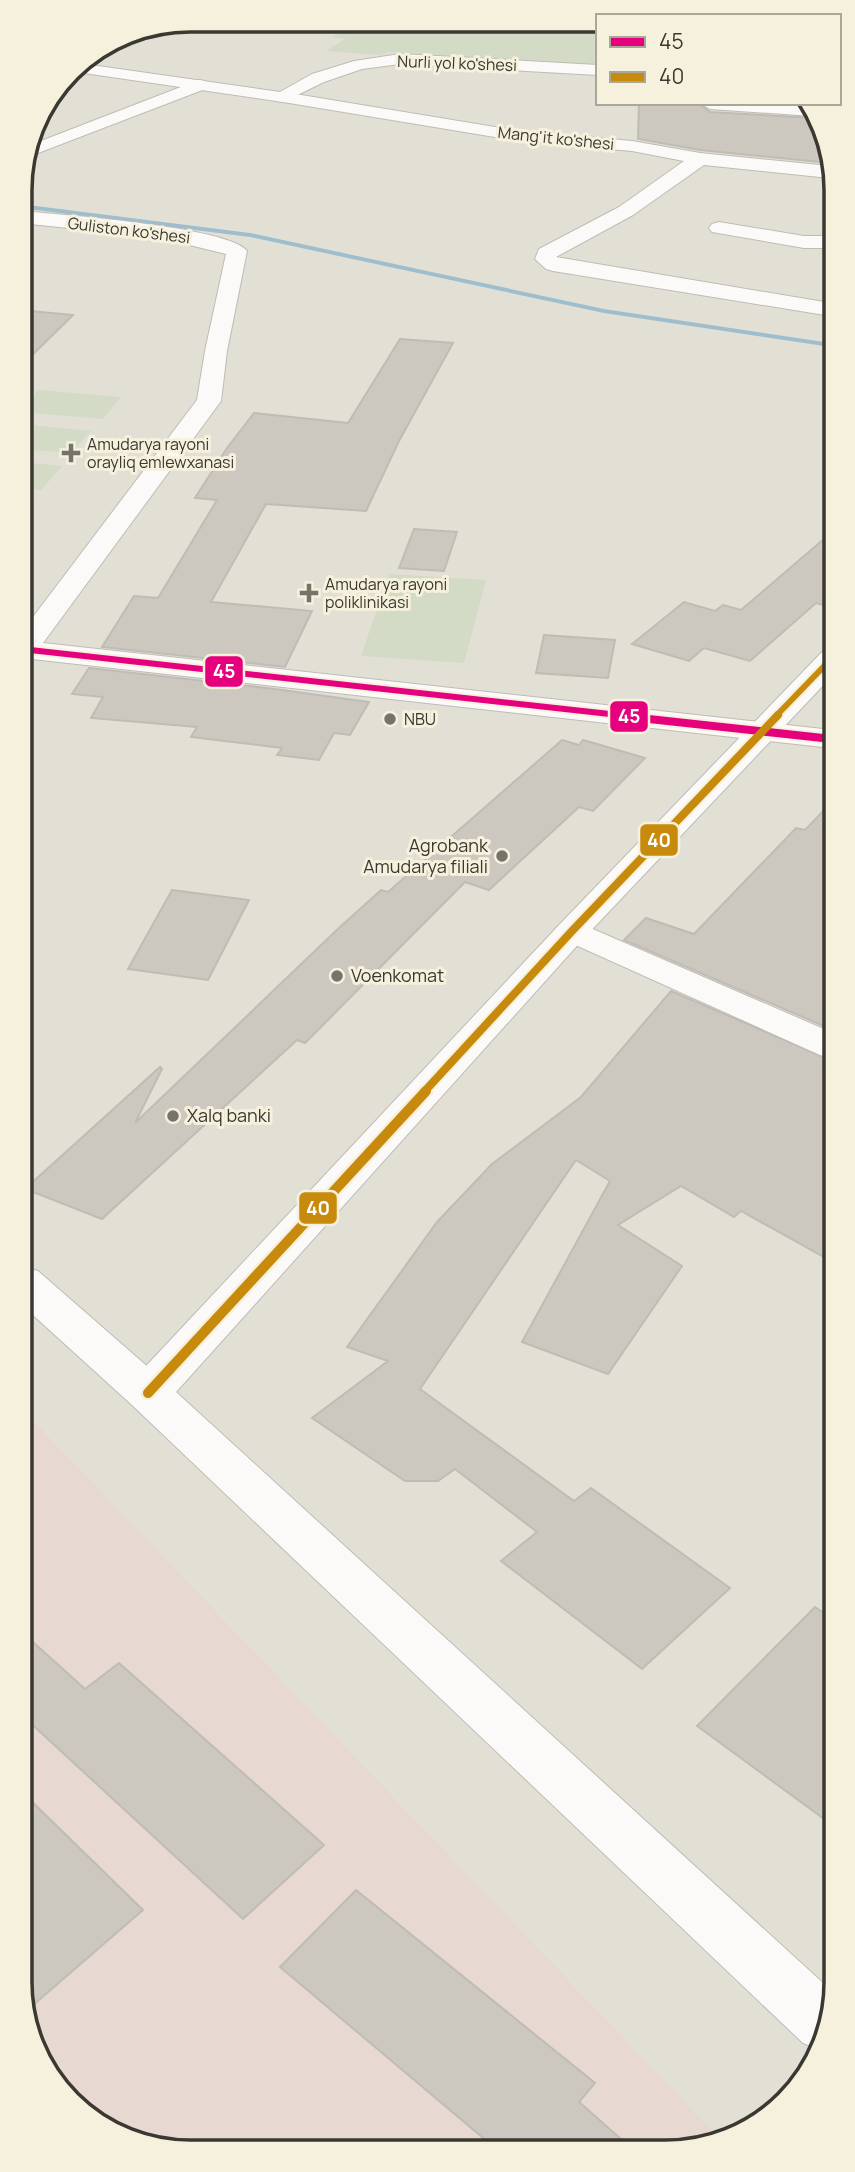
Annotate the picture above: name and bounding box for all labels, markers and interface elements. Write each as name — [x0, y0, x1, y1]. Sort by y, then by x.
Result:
legend — [596, 14, 841, 105]
text: 45 — [659, 27, 684, 55]
street label: Nurli yol ko'shesi — [397, 50, 517, 76]
text: 40 — [659, 62, 684, 90]
street label: Mang'it ko'shesi — [497, 121, 615, 155]
street label: Guliston ko'shesi — [67, 212, 191, 248]
place label: Amudarya rayoni orayliq emlewxanasi — [87, 433, 234, 473]
marker: Amudarya rayoni orayliq emlewxanasi — [61, 443, 81, 463]
place label: Amudarya rayoni poliklinikasi — [325, 573, 447, 613]
marker: Amudarya rayoni poliklinikasi — [299, 583, 319, 603]
line badge: 45 — [204, 655, 244, 688]
text: 45 — [213, 658, 235, 684]
line badge: 45 — [609, 700, 649, 733]
text: 45 — [618, 703, 640, 729]
place label: NBU — [404, 708, 436, 730]
marker: NBU — [382, 711, 398, 727]
line badge: 40 — [639, 823, 679, 857]
text: 40 — [647, 827, 671, 853]
place label: Agrobank Amudarya filiali — [363, 833, 489, 878]
marker: Agrobank Amudarya filiali — [494, 848, 510, 864]
place label: Voenkomat — [351, 963, 444, 987]
marker: Voenkomat — [329, 968, 345, 984]
place label: Xalq banki — [187, 1103, 271, 1127]
marker: Xalq banki — [165, 1108, 181, 1124]
line badge: 40 — [298, 1191, 338, 1225]
text: 40 — [306, 1195, 330, 1221]

